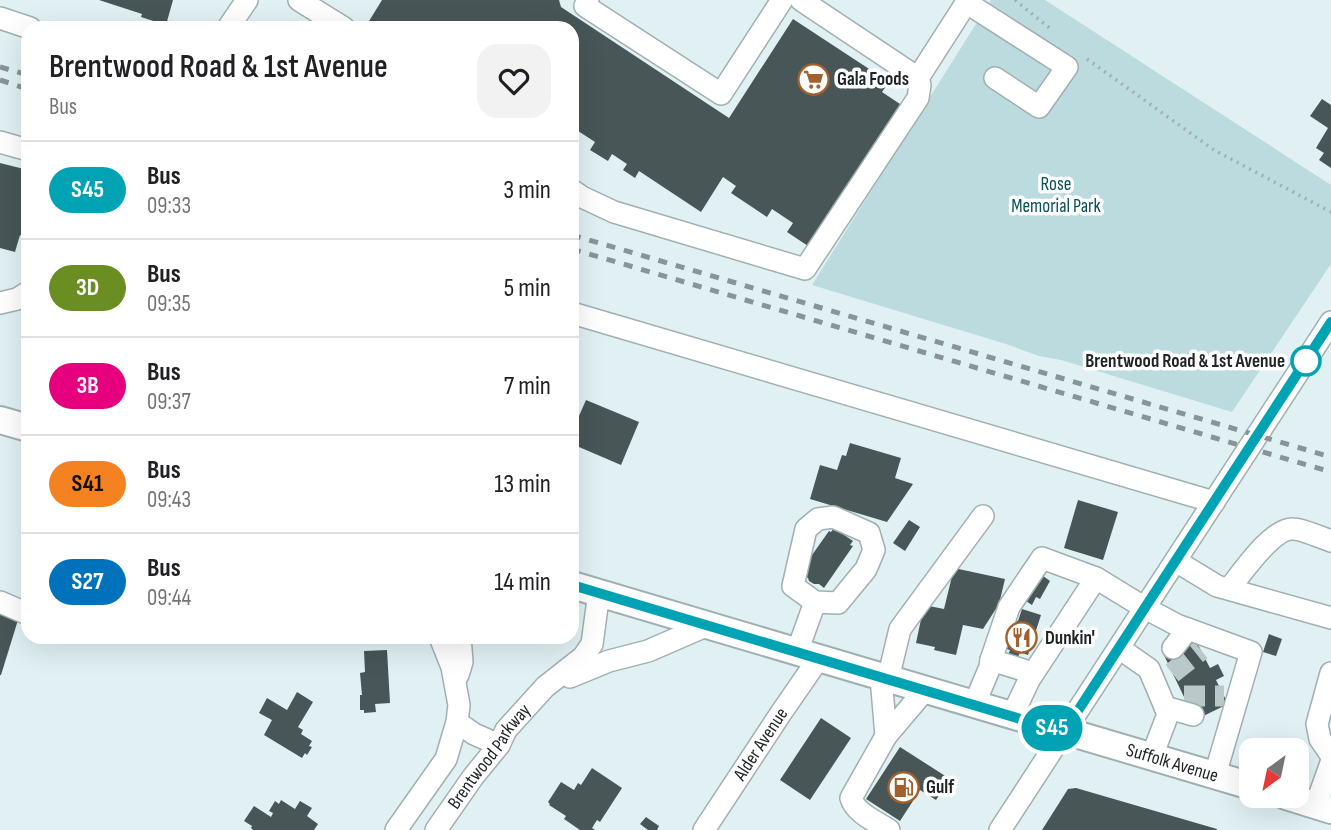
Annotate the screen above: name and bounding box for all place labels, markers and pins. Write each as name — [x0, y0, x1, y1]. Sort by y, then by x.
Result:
supermarket icon: Gala Foods — [797, 62, 831, 96]
place label: Gala Foods — [837, 68, 909, 91]
marker: Brentwood Road & 1st Avenue — [1291, 346, 1321, 376]
place label: Brentwood Road & 1st Avenue — [1085, 350, 1285, 373]
restaurant icon: Dunkin' — [1005, 621, 1039, 655]
place label: Dunkin' — [1045, 627, 1095, 650]
fuel station icon: Gulf — [886, 770, 920, 804]
place label: Gulf — [926, 776, 955, 799]

